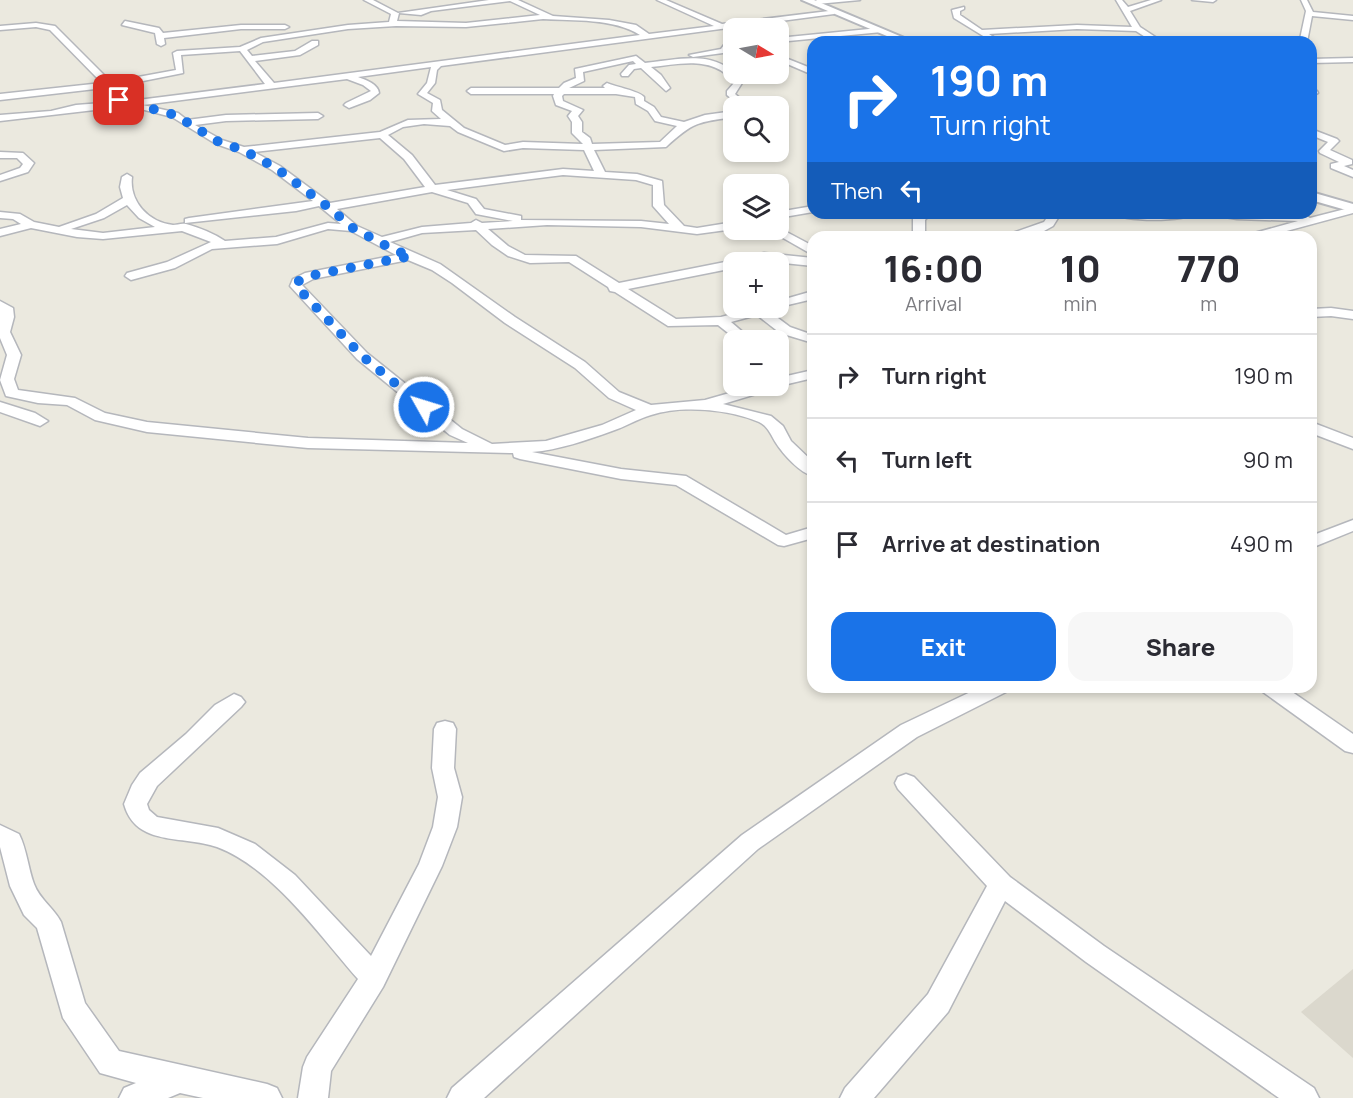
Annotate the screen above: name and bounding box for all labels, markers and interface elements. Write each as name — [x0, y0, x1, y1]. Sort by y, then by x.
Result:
north arrow — [723, 18, 789, 84]
map controls — [723, 18, 789, 396]
text: 190 m — [930, 51, 1048, 109]
icon: right — [831, 60, 909, 138]
pin — [93, 74, 144, 125]
icon: arrive — [102, 83, 135, 116]
button: search — [723, 96, 789, 162]
text: Turn right — [930, 106, 1051, 143]
button: layers — [723, 174, 789, 240]
icon: left — [895, 174, 928, 207]
text: Then — [831, 176, 883, 206]
text: 16:00 — [883, 244, 984, 293]
text: 10 — [1060, 244, 1101, 293]
text: 770 — [1177, 244, 1241, 293]
button: + — [723, 252, 789, 318]
text: Arrival — [905, 290, 962, 317]
text: min — [1064, 290, 1097, 317]
text: m — [1200, 290, 1217, 317]
button: − — [723, 330, 789, 396]
icon: right — [831, 360, 864, 393]
text: Turn right — [882, 361, 987, 391]
text: 190 m — [1234, 361, 1293, 391]
position arrow — [392, 375, 456, 439]
icon: left — [831, 444, 864, 477]
text: Turn left — [882, 445, 972, 475]
text: 90 m — [1243, 445, 1293, 475]
icon: arrive — [831, 528, 864, 561]
text: Arrive at destination — [882, 529, 1100, 559]
text: 490 m — [1230, 529, 1293, 559]
button: Exit — [831, 612, 1056, 681]
button: Share — [1068, 612, 1293, 681]

